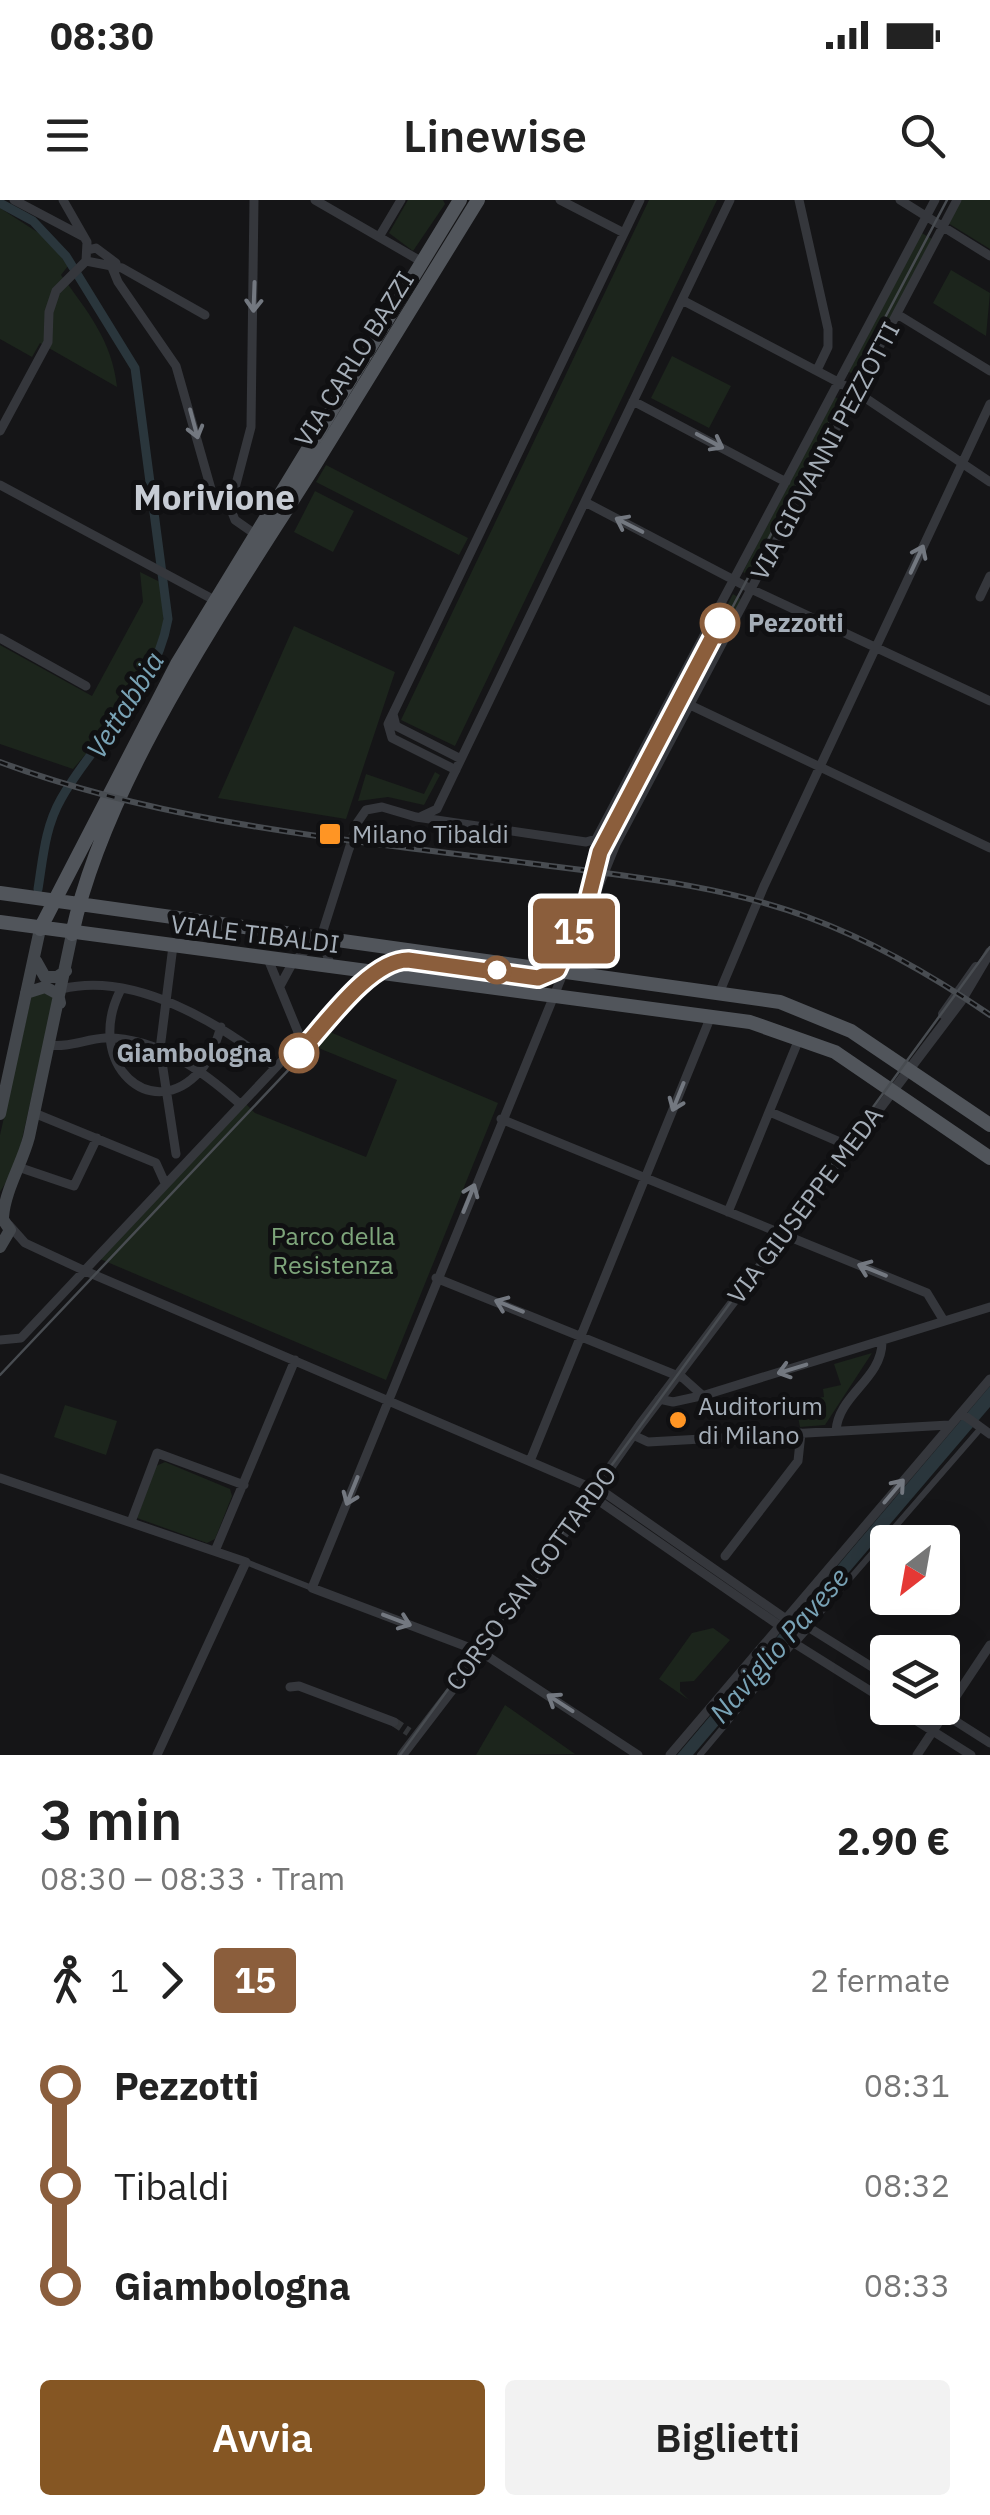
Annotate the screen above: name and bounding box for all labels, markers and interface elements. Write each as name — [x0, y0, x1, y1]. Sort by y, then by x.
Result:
text: 08:30 — [50, 11, 154, 60]
text: Linewise — [403, 106, 587, 164]
icon: menu — [40, 108, 95, 163]
icon: search — [895, 108, 950, 163]
street label: VIA CARLO BAZZI — [286, 265, 421, 453]
one-way arrow — [245, 281, 264, 313]
street label: VIA GIOVANNI PEZZOTTI — [742, 316, 907, 586]
one-way arrow — [186, 408, 205, 439]
one-way arrow — [695, 432, 724, 451]
district label: Morivione — [133, 474, 295, 520]
one-way arrow — [615, 515, 645, 534]
one-way arrow — [909, 545, 928, 575]
marker: Pezzotti — [701, 604, 739, 642]
place label: Pezzotti — [748, 606, 844, 639]
water label: Vettabbia — [77, 644, 172, 765]
place label: Milano Tibaldi — [352, 817, 509, 850]
marker: Milano Tibaldi — [317, 821, 343, 847]
line badge: 15 — [529, 898, 619, 964]
street label: VIALE TIBALDI — [169, 907, 341, 960]
text: 15 — [553, 908, 595, 954]
unlabelled marker — [484, 957, 510, 983]
marker: Giambologna — [280, 1034, 318, 1072]
place label: Giambologna — [116, 1036, 272, 1069]
one-way arrow — [667, 1081, 685, 1112]
street label: VIA GIUSEPPE MEDA — [720, 1099, 890, 1310]
one-way arrow — [461, 1183, 479, 1214]
park label: Parco della Resistenza — [271, 1219, 395, 1281]
one-way arrow — [857, 1260, 887, 1278]
one-way arrow — [494, 1296, 525, 1314]
one-way arrow — [777, 1361, 808, 1379]
place label: Auditorium di Milano — [698, 1389, 823, 1451]
marker: Auditorium di Milano — [667, 1409, 689, 1431]
street label: CORSO SAN GOTTARDO — [438, 1459, 623, 1697]
one-way arrow — [341, 1475, 359, 1506]
one-way arrow — [883, 1478, 905, 1504]
north arrow — [870, 1525, 960, 1615]
map controls — [870, 1525, 960, 1725]
water label: Naviglio Pavese — [701, 1559, 856, 1730]
one-way arrow — [380, 1612, 411, 1630]
button: layers — [870, 1635, 960, 1725]
one-way arrow — [546, 1693, 574, 1714]
text: 3 min — [40, 1784, 182, 1855]
text: 2.90 € — [837, 1816, 950, 1865]
text: 08:30 – 08:33 · Tram — [40, 1857, 345, 1899]
icon: walk — [40, 1953, 95, 2008]
icon: forward — [144, 1953, 199, 2008]
text: 15 — [234, 1957, 276, 2003]
text: 1 — [110, 1959, 129, 2001]
text: 2 fermate — [810, 1959, 950, 2001]
text: Pezzotti — [114, 2061, 259, 2110]
text: 08:31 — [864, 2064, 950, 2106]
text: Tibaldi — [114, 2161, 229, 2210]
text: 08:32 — [864, 2164, 950, 2206]
text: Giambologna — [114, 2261, 351, 2310]
text: 08:33 — [864, 2264, 950, 2306]
button: Avvia — [40, 2380, 485, 2495]
button: Biglietti — [505, 2380, 950, 2495]

